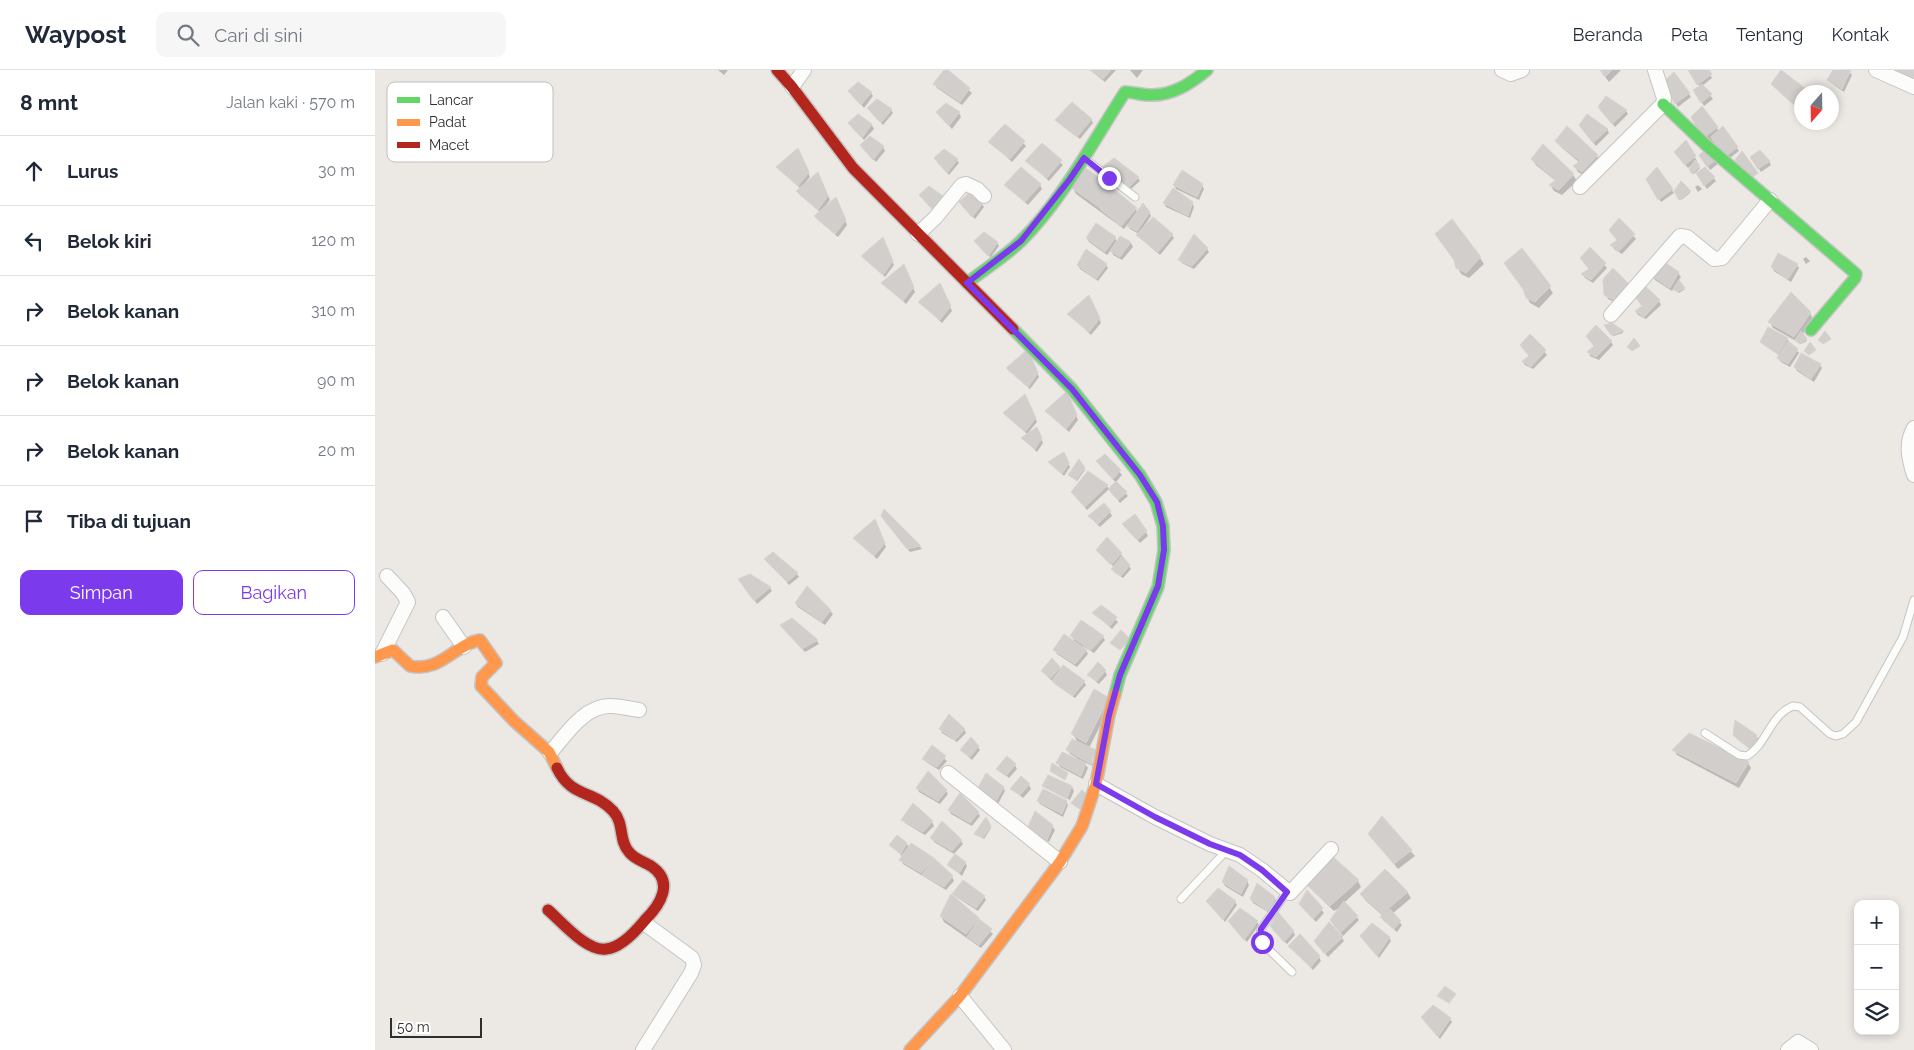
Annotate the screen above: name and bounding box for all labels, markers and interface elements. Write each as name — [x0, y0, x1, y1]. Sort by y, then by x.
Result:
search box — [156, 12, 506, 57]
text: Waypost — [25, 20, 126, 49]
icon: search — [174, 21, 202, 49]
text: Cari di sini — [214, 24, 303, 46]
text: Beranda — [1573, 24, 1643, 45]
text: Peta — [1671, 24, 1708, 45]
text: Tentang — [1736, 24, 1803, 45]
text: Kontak — [1831, 24, 1889, 45]
legend — [387, 82, 553, 162]
north arrow — [1794, 85, 1839, 130]
text: 8 mnt — [20, 90, 78, 115]
text: Lancar — [429, 92, 473, 108]
text: Jalan kaki · 570 m — [226, 93, 355, 112]
text: Padat — [429, 114, 467, 130]
text: Macet — [429, 137, 470, 153]
icon: ahead — [20, 157, 48, 185]
text: Lurus — [67, 160, 118, 182]
text: 30 m — [318, 161, 355, 180]
route end — [1098, 167, 1121, 190]
icon: left — [20, 227, 48, 255]
text: Belok kiri — [67, 230, 152, 252]
text: 120 m — [311, 231, 355, 250]
icon: right — [20, 297, 48, 325]
text: Belok kanan — [67, 300, 179, 322]
text: 310 m — [311, 301, 355, 320]
icon: right — [20, 367, 48, 395]
text: Belok kanan — [67, 370, 179, 392]
text: 90 m — [317, 371, 355, 390]
icon: right — [20, 437, 48, 465]
text: Belok kanan — [67, 440, 179, 462]
text: 20 m — [318, 441, 355, 460]
icon: arrive — [20, 507, 48, 535]
text: Tiba di tujuan — [67, 510, 191, 532]
button: Simpan — [20, 570, 183, 615]
button: Bagikan — [193, 570, 355, 615]
map controls — [1854, 900, 1899, 1035]
button: + — [1854, 900, 1899, 945]
route start — [1251, 931, 1274, 954]
button: − — [1854, 945, 1899, 990]
button: layers — [1854, 990, 1899, 1035]
scale bar — [390, 1015, 483, 1038]
text: 50 m — [397, 1019, 430, 1035]

